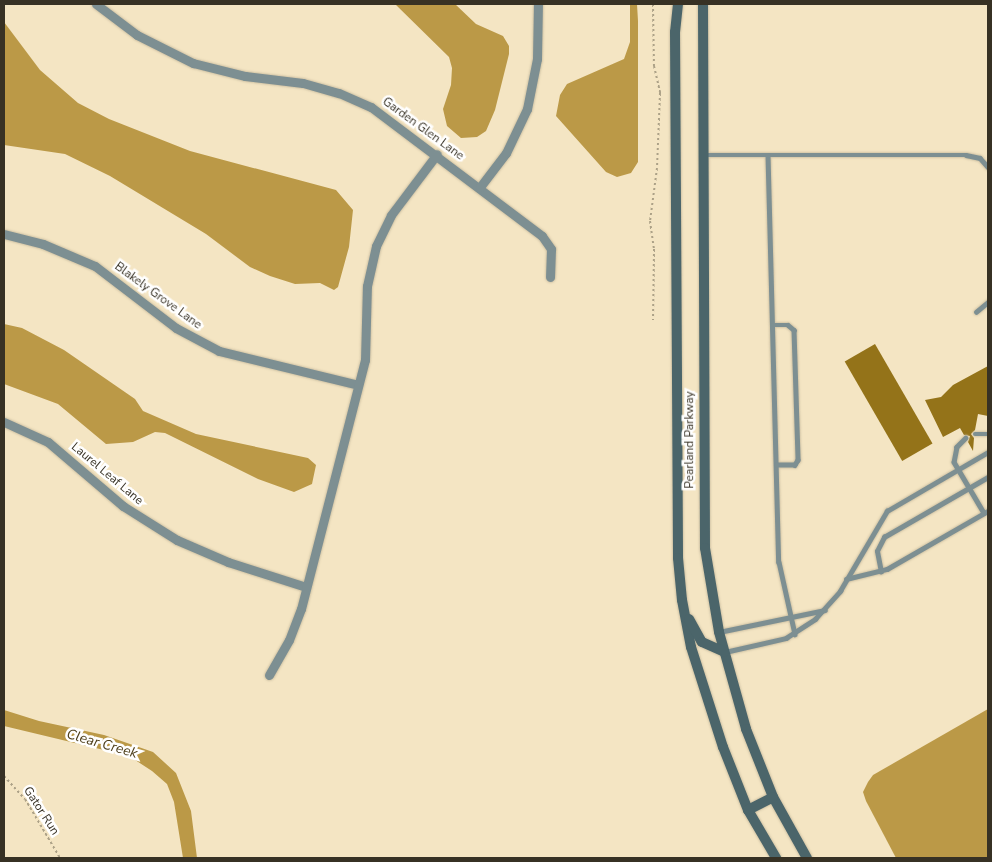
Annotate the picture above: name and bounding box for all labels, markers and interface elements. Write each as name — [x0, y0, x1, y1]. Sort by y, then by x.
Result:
street label: Garden Glen Lane — [379, 95, 467, 163]
street label: Blakely Grove Lane — [112, 260, 204, 332]
street label: Pearland Parkway — [683, 391, 697, 489]
street label: Laurel Leaf Lane — [68, 440, 146, 508]
water label: Clear Creek — [64, 726, 140, 762]
street label: Gator Run — [20, 784, 62, 838]

